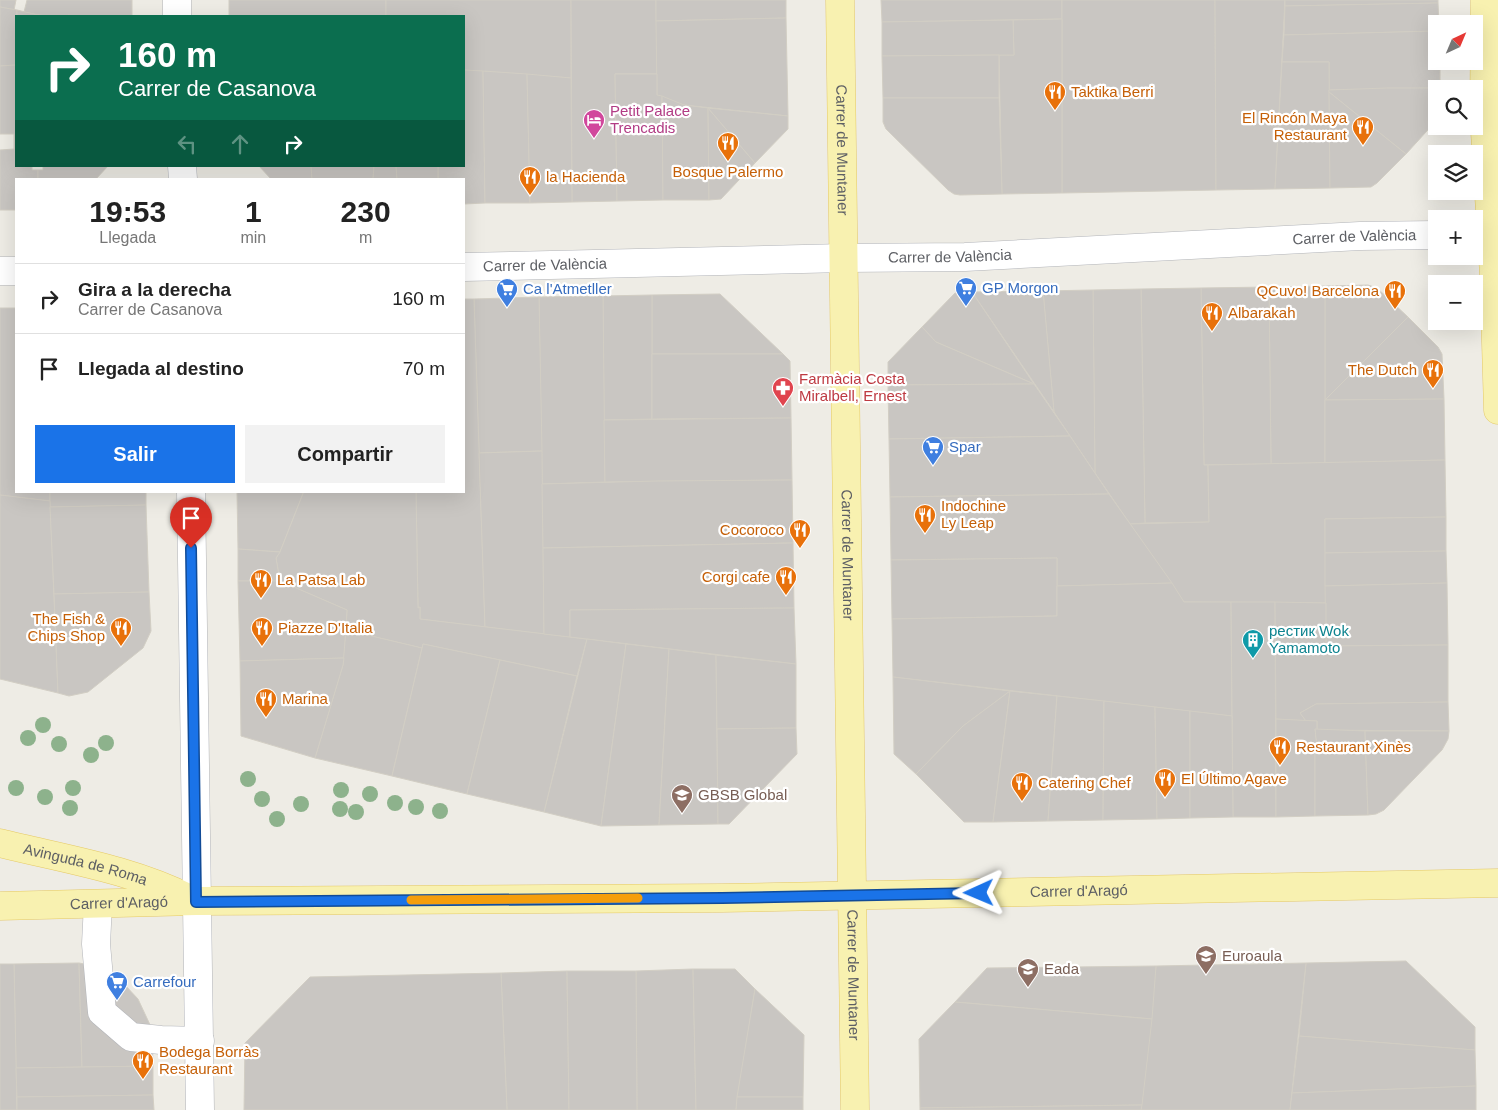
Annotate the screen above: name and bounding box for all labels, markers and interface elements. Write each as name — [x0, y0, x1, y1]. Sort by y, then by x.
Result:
north arrow — [1428, 15, 1482, 70]
map controls — [1428, 15, 1483, 330]
icon: right — [35, 35, 100, 100]
text: 160 m — [118, 35, 217, 74]
text: Carrer de Casanova — [118, 76, 316, 101]
restaurant icon: Taktika Berri — [1043, 80, 1067, 111]
button: search — [1428, 80, 1483, 135]
place label: Taktika Berri — [1071, 83, 1154, 100]
street label: Carrer de Muntaner — [833, 84, 852, 216]
place label: Petit Palace Trencadis — [610, 102, 690, 136]
hotel icon: Petit Palace Trencadis — [582, 108, 606, 139]
place label: El Rincón Maya Restaurant — [1242, 109, 1348, 143]
restaurant icon: El Rincón Maya Restaurant — [1351, 115, 1375, 146]
icon: left — [173, 130, 201, 158]
icon: ahead — [226, 130, 254, 158]
icon: right — [279, 130, 307, 158]
restaurant icon: Bosque Palermo — [716, 131, 740, 162]
button: layers — [1428, 145, 1483, 200]
place label: Bosque Palermo — [673, 163, 783, 180]
restaurant icon: la Hacienda — [518, 165, 542, 196]
place label: la Hacienda — [546, 168, 626, 185]
text: 19:53 — [89, 195, 166, 228]
text: 1 — [245, 195, 262, 228]
text: 230 — [341, 195, 391, 228]
button: + — [1428, 210, 1483, 265]
street label: Carrer de València — [1292, 226, 1417, 248]
text: Llegada — [99, 229, 156, 246]
text: min — [240, 229, 266, 246]
text: m — [359, 229, 372, 246]
street label: Carrer de València — [888, 245, 1013, 266]
street label: Carrer de València — [483, 255, 608, 275]
button: − — [1428, 275, 1483, 330]
supermarket icon: GP Morgon — [954, 276, 978, 307]
supermarket icon: Ca l'Atmetller — [495, 277, 519, 308]
text: Gira a la derecha — [78, 279, 231, 300]
place label: GP Morgon — [982, 279, 1058, 296]
restaurant icon: QCuvo! Barcelona — [1383, 279, 1407, 310]
place label: Ca l'Atmetller — [523, 280, 612, 297]
place label: QCuvo! Barcelona — [1256, 282, 1380, 299]
icon: right — [35, 285, 63, 313]
text: 160 m — [392, 288, 445, 309]
text: Carrer de Casanova — [78, 301, 222, 318]
restaurant icon: Albarakah — [1200, 301, 1224, 332]
place label: Albarakah — [1228, 304, 1296, 321]
icon: arrive — [35, 355, 63, 383]
text: Llegada al destino — [78, 358, 244, 379]
text: 70 m — [403, 358, 445, 379]
restaurant icon: The Dutch — [1421, 358, 1445, 389]
place label: The Dutch — [1348, 361, 1417, 378]
place label: Farmàcia Costa Miralbell, Ernest — [799, 370, 907, 404]
pharmacy icon: Farmàcia Costa Miralbell, Ernest — [771, 376, 795, 407]
button: Salir — [35, 425, 235, 483]
button: Compartir — [245, 425, 445, 483]
supermarket icon: Spar — [921, 435, 945, 466]
place label: Spar — [949, 438, 981, 455]
street label: Carrer de Muntaner — [839, 489, 857, 621]
pin — [170, 497, 212, 548]
place label: Indochine Ly Leap — [941, 497, 1006, 531]
restaurant icon: Indochine Ly Leap — [913, 503, 937, 534]
icon: arrive — [177, 504, 205, 532]
restaurant icon: Cocoroco — [788, 518, 812, 549]
place label: Cocoroco — [720, 521, 784, 538]
restaurant icon: Corgi cafe — [774, 565, 798, 596]
restaurant icon: La Patsa Lab — [249, 568, 273, 599]
place label: Corgi cafe — [702, 568, 770, 585]
place label: La Patsa Lab — [277, 571, 365, 588]
place label: The Fish & Chips Shop — [27, 610, 105, 644]
restaurant icon: The Fish & Chips Shop — [109, 616, 133, 647]
restaurant icon: Piazze D'Italia — [250, 616, 274, 647]
place label: Piazze D'Italia — [278, 619, 373, 636]
place label: рестик Wok Yamamoto — [1269, 622, 1349, 656]
building icon: рестик Wok Yamamoto — [1241, 628, 1265, 659]
restaurant icon: Marina — [254, 687, 278, 718]
place label: Marina — [282, 690, 329, 707]
restaurant icon: Restaurant Xinès — [1268, 735, 1292, 766]
place label: Restaurant Xinès — [1296, 738, 1411, 755]
restaurant icon: El Último Agave — [1153, 767, 1177, 798]
place label: El Último Agave — [1181, 770, 1287, 787]
restaurant icon: Catering Chef — [1010, 771, 1034, 802]
place label: Catering Chef — [1038, 774, 1131, 791]
school or university icon: GBSB Global — [670, 783, 694, 814]
place label: GBSB Global — [698, 786, 787, 803]
street label: Avinguda de Roma — [22, 840, 150, 888]
position arrow — [952, 866, 1004, 918]
street label: Carrer d'Aragó — [1030, 881, 1128, 900]
street label: Carrer d'Aragó — [70, 893, 168, 912]
street label: Carrer de Muntaner — [844, 909, 863, 1040]
school or university icon: Euroaula — [1194, 944, 1218, 975]
place label: Euroaula — [1222, 947, 1283, 964]
school or university icon: Eada — [1016, 957, 1040, 988]
place label: Eada — [1044, 960, 1080, 977]
supermarket icon: Carrefour — [105, 970, 129, 1001]
place label: Carrefour — [133, 973, 196, 990]
place label: Bodega Borràs Restaurant — [159, 1043, 259, 1077]
restaurant icon: Bodega Borràs Restaurant — [131, 1049, 155, 1080]

